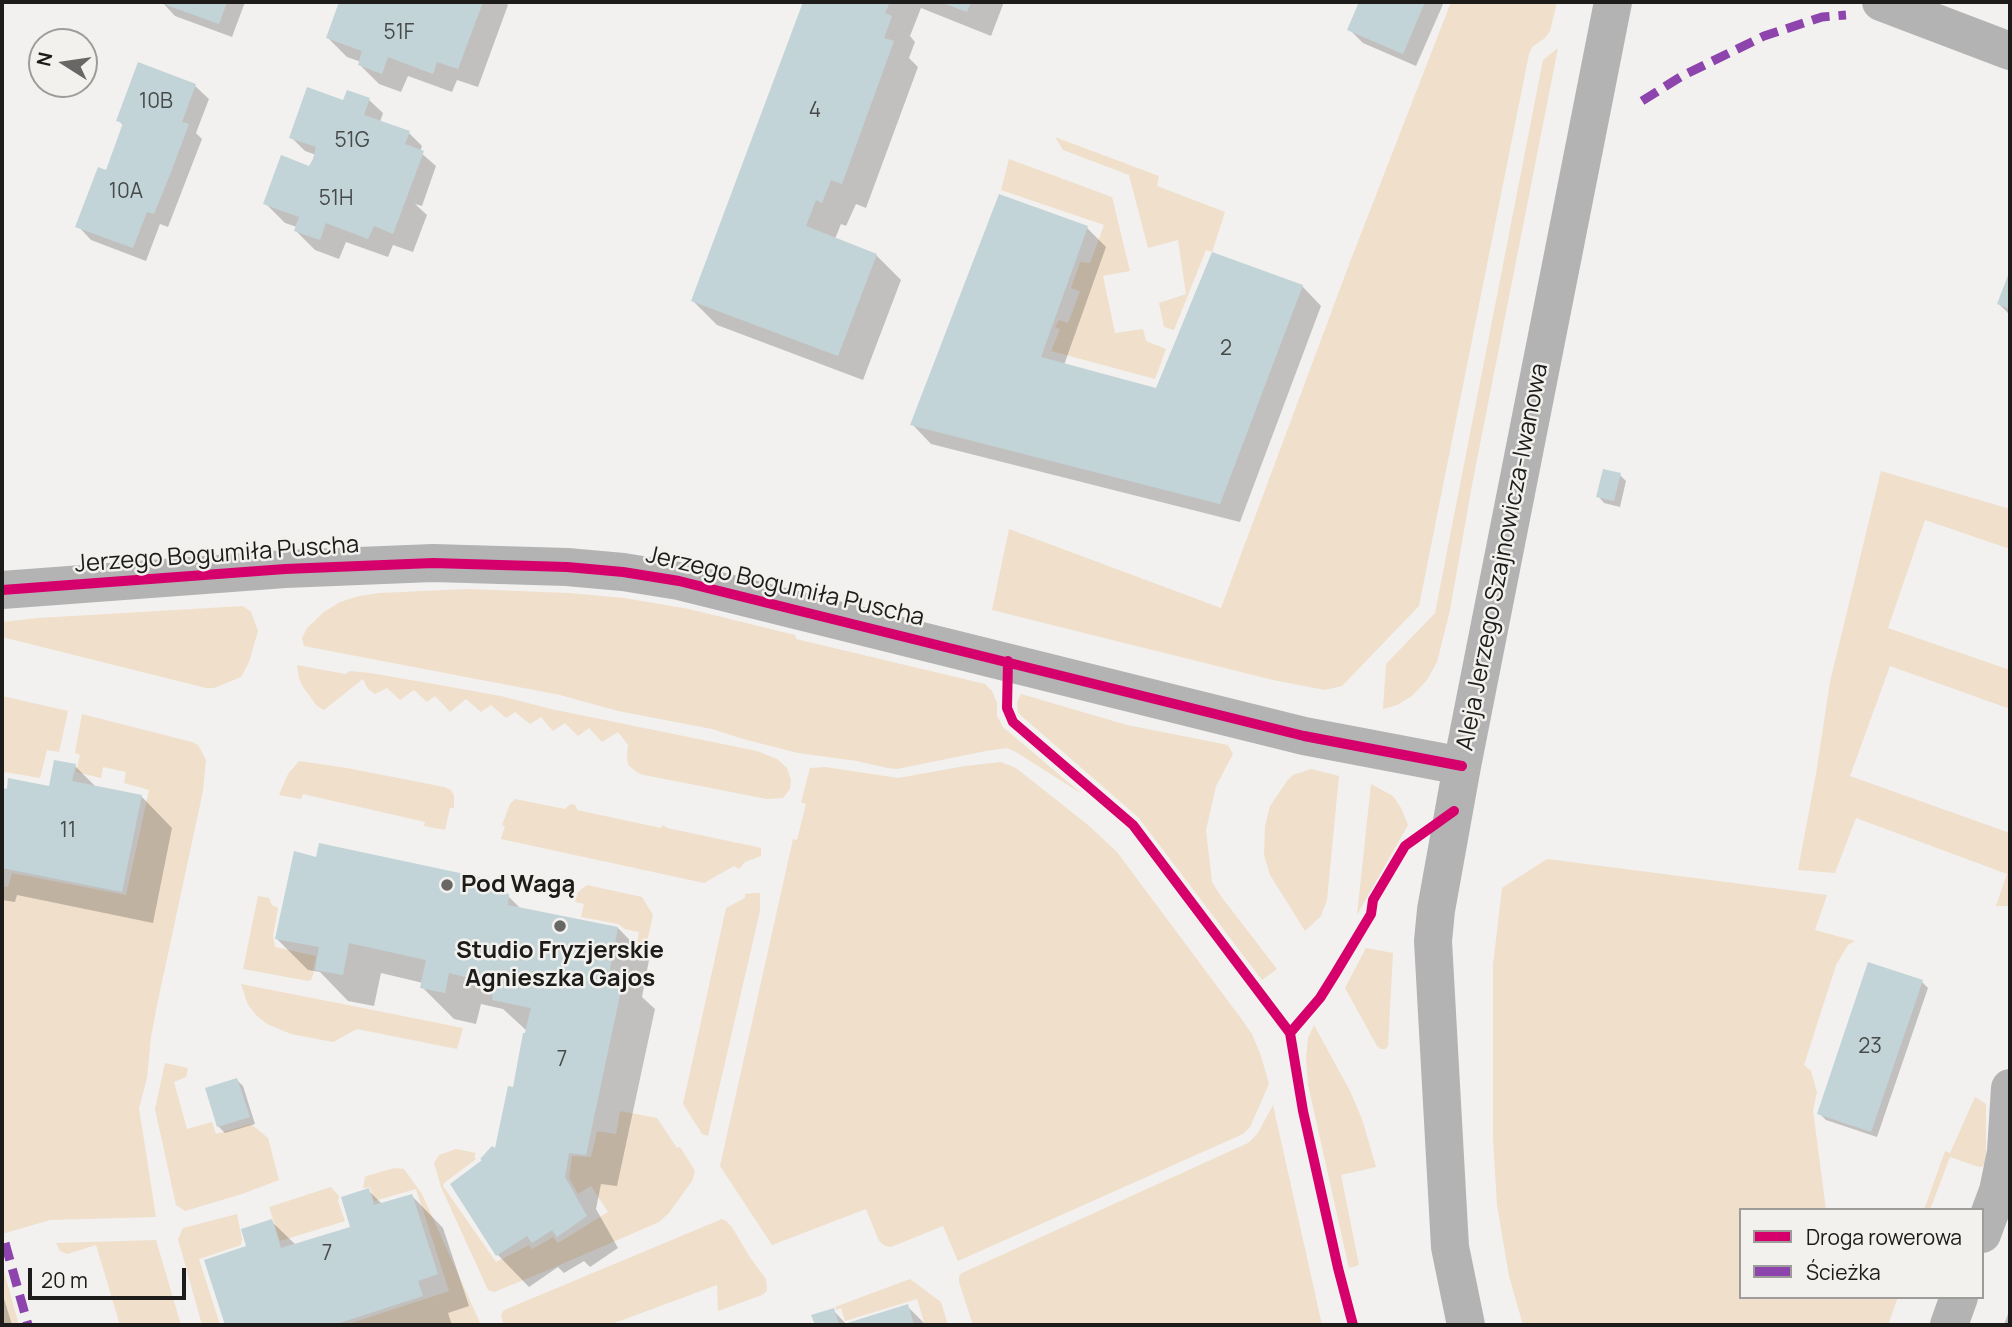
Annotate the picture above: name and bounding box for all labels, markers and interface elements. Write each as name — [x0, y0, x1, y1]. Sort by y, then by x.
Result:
house number: 51F — [384, 20, 414, 46]
north arrow — [28, 28, 98, 98]
text: N — [30, 50, 59, 68]
house number: 10B — [139, 89, 173, 115]
house number: 4 — [809, 98, 821, 124]
house number: 51G — [334, 128, 370, 154]
house number: 10A — [109, 179, 143, 205]
house number: 51H — [319, 186, 353, 212]
house number: 2 — [1220, 336, 1232, 362]
street label: Aleja Jerzego Szajnowicza-Iwanowa — [1451, 361, 1555, 753]
street label: Jerzego Bogumiła Puscha — [74, 531, 360, 579]
street label: Jerzego Bogumiła Puscha — [643, 541, 927, 633]
house number: 11 — [60, 818, 76, 844]
place label: Pod Wagą — [461, 871, 575, 899]
marker: Pod Wagą — [439, 877, 455, 893]
marker: Studio Fryzjerskie Agnieszka Gajos — [552, 918, 568, 934]
place label: Studio Fryzjerskie Agnieszka Gajos — [456, 937, 664, 993]
house number: 23 — [1858, 1034, 1882, 1060]
house number: 7 — [557, 1047, 567, 1073]
legend — [1739, 1208, 1984, 1299]
text: Droga rowerowa — [1806, 1223, 1962, 1251]
house number: 7 — [322, 1241, 332, 1267]
scale bar — [32, 1254, 189, 1298]
text: Ścieżka — [1806, 1258, 1881, 1286]
text: 20 m — [41, 1266, 88, 1294]

